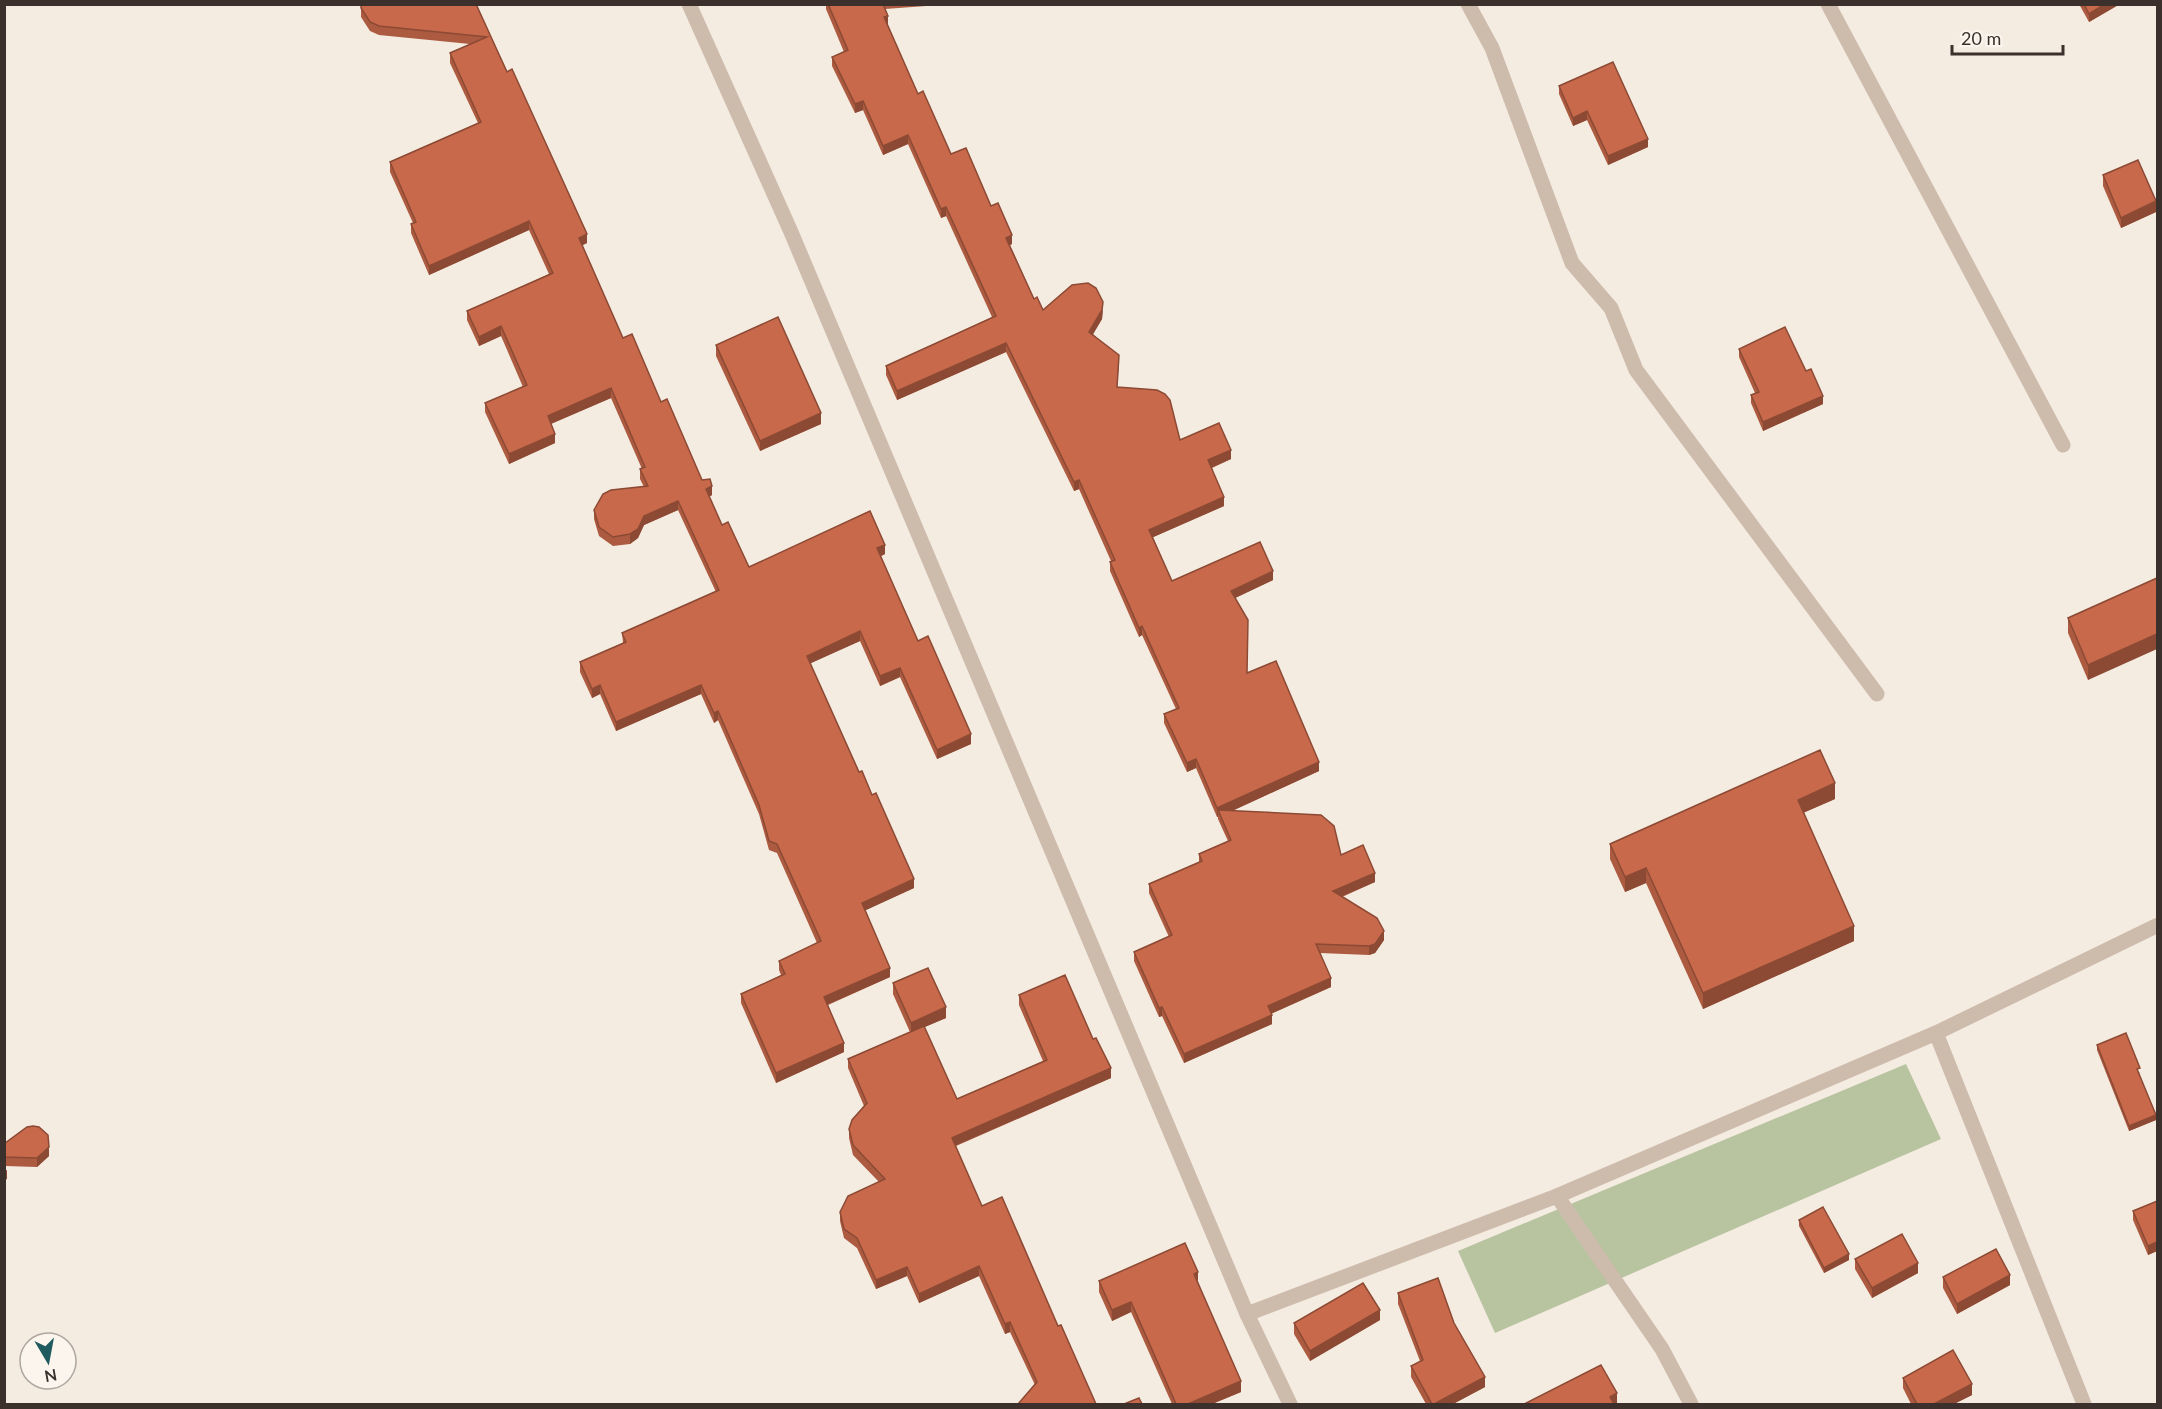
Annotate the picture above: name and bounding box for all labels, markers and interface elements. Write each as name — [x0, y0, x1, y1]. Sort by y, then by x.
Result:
scale bar — [1952, 18, 2063, 56]
text: 20 m — [1961, 27, 2001, 49]
north arrow — [18, 1331, 78, 1391]
text: N — [43, 1366, 58, 1387]

